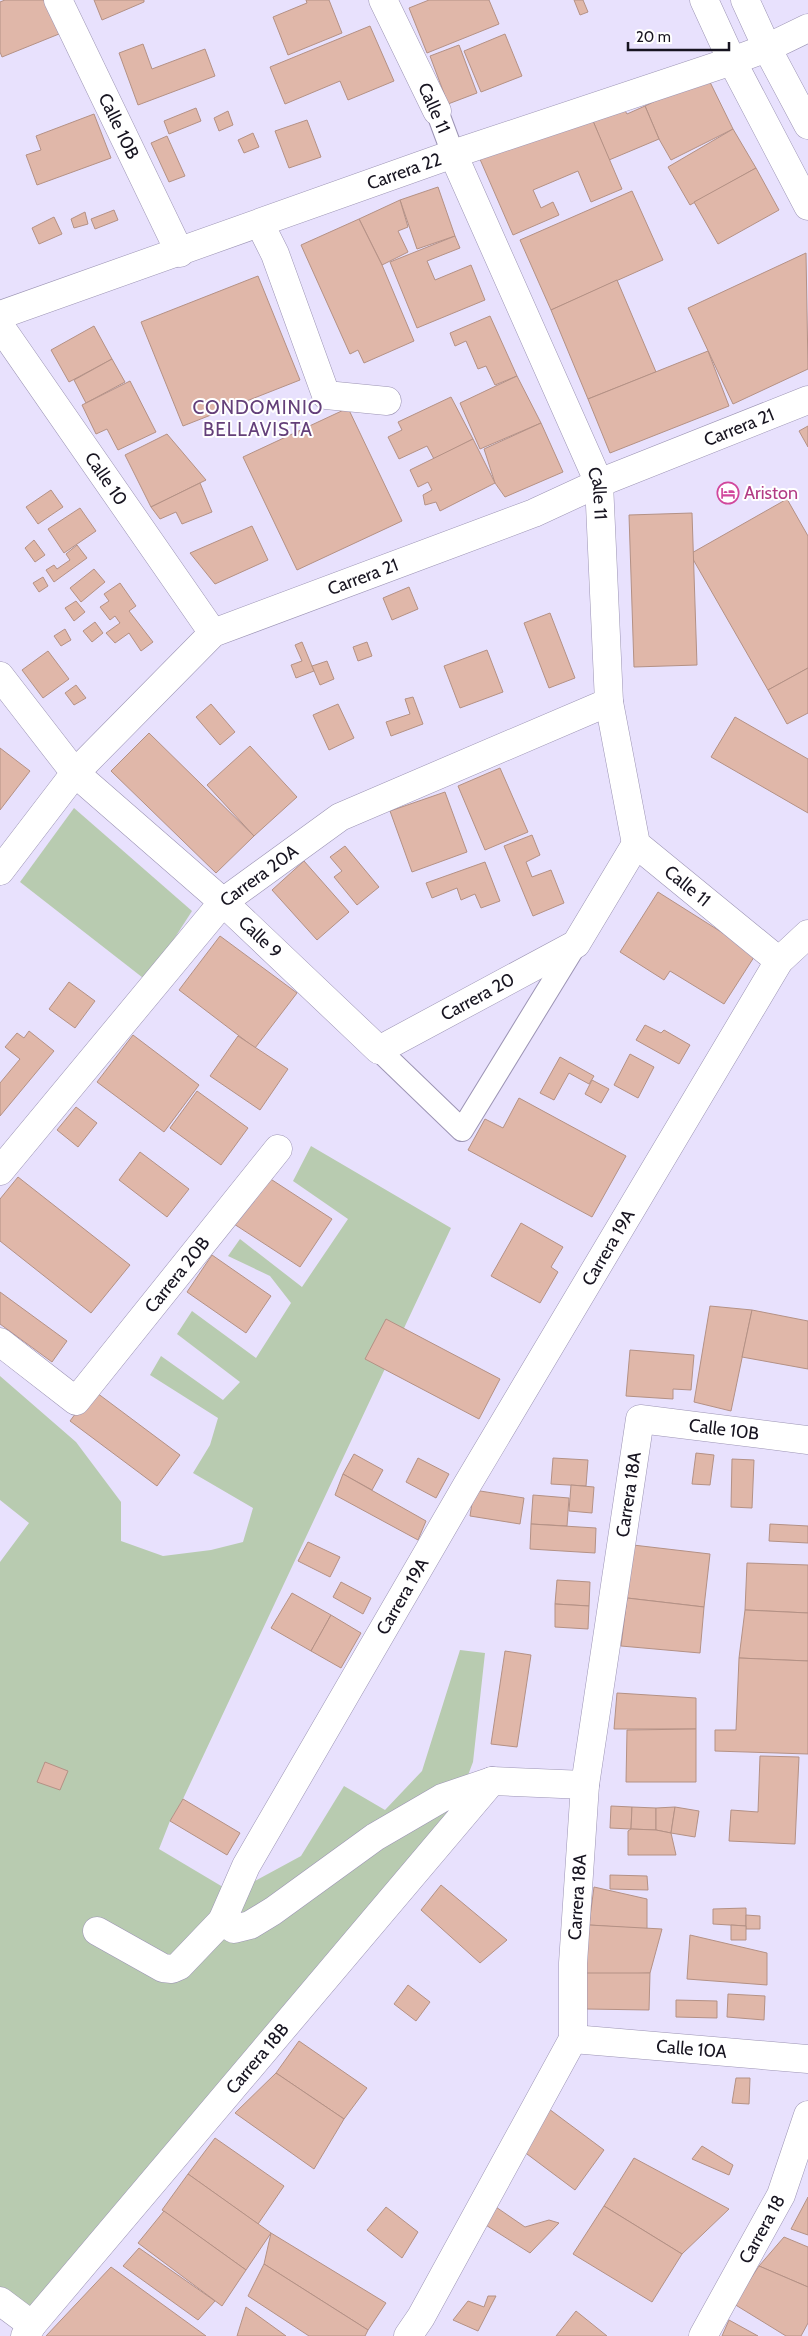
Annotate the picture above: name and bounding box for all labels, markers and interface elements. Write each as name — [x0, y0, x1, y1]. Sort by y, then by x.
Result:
scale bar — [628, 20, 729, 52]
text: 20 m — [636, 28, 671, 46]
street label: Calle 11 — [413, 79, 455, 137]
street label: Calle 10B — [94, 90, 144, 163]
street label: Carrera 22 — [364, 148, 444, 195]
district label: CONDOMINIO BELLAVISTA — [193, 396, 323, 441]
street label: Carrera 21 — [701, 404, 777, 451]
street label: Calle 10 — [80, 448, 132, 510]
street label: Calle 11 — [582, 463, 612, 520]
hotel icon: Ariston — [716, 481, 740, 505]
place label: Ariston — [744, 482, 798, 504]
street label: Carrera 21 — [325, 554, 401, 600]
street label: Carrera 20A — [216, 840, 302, 912]
street label: Calle 11 — [660, 861, 715, 911]
street label: Calle 9 — [234, 911, 286, 963]
street label: Carrera 20 — [437, 968, 518, 1026]
street label: Carrera 19A — [577, 1205, 640, 1290]
street label: Carrera 20B — [140, 1232, 214, 1317]
street label: Calle 10B — [688, 1414, 761, 1445]
street label: Carrera 18A — [611, 1450, 646, 1539]
street label: Carrera 19A — [372, 1554, 433, 1639]
street label: Carrera 18A — [564, 1853, 591, 1941]
street label: Carrera 18B — [221, 2018, 294, 2098]
street label: Calle 10A — [655, 2035, 728, 2063]
street label: Carrera 18 — [734, 2191, 790, 2267]

